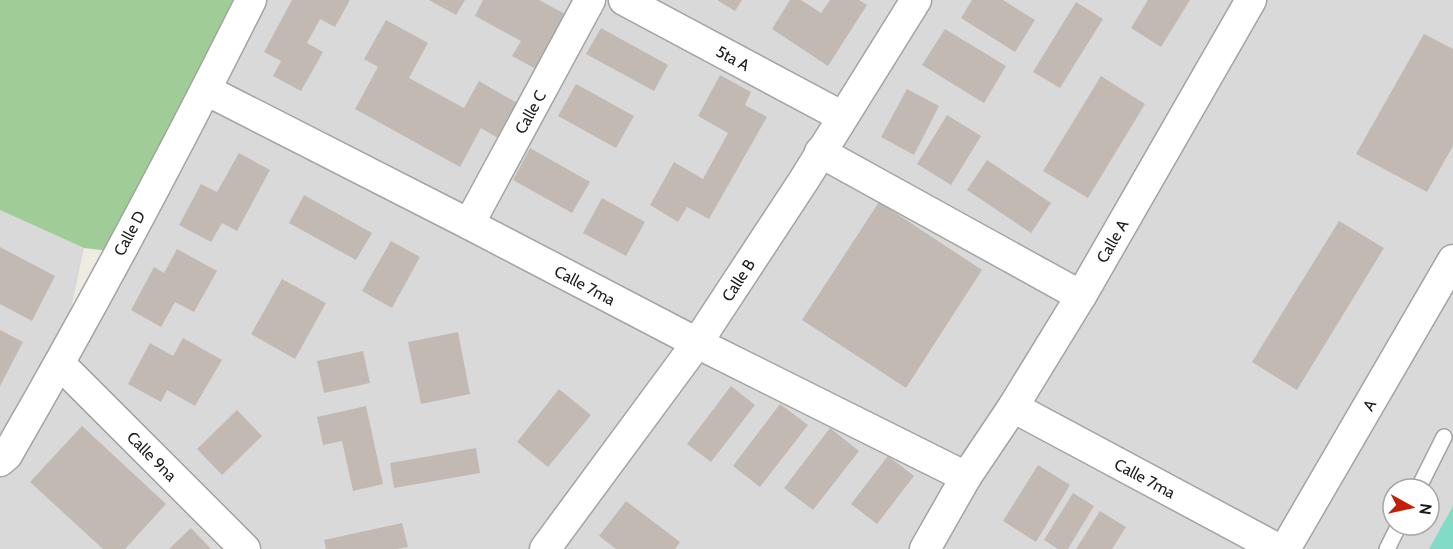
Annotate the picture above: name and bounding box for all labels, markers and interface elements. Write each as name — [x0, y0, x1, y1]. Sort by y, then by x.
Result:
street label: 5ta A — [713, 42, 753, 75]
street label: Calle C — [511, 87, 550, 137]
street label: Calle D — [110, 207, 149, 259]
street label: Calle A — [1093, 216, 1132, 266]
street label: Calle B — [718, 255, 759, 305]
street label: Calle 7ma — [551, 262, 619, 310]
street label: A — [1359, 396, 1380, 414]
street label: Calle 9na — [123, 428, 181, 485]
street label: Calle 7ma — [1111, 455, 1179, 503]
north arrow — [1381, 477, 1441, 537]
text: N — [1415, 502, 1436, 516]

